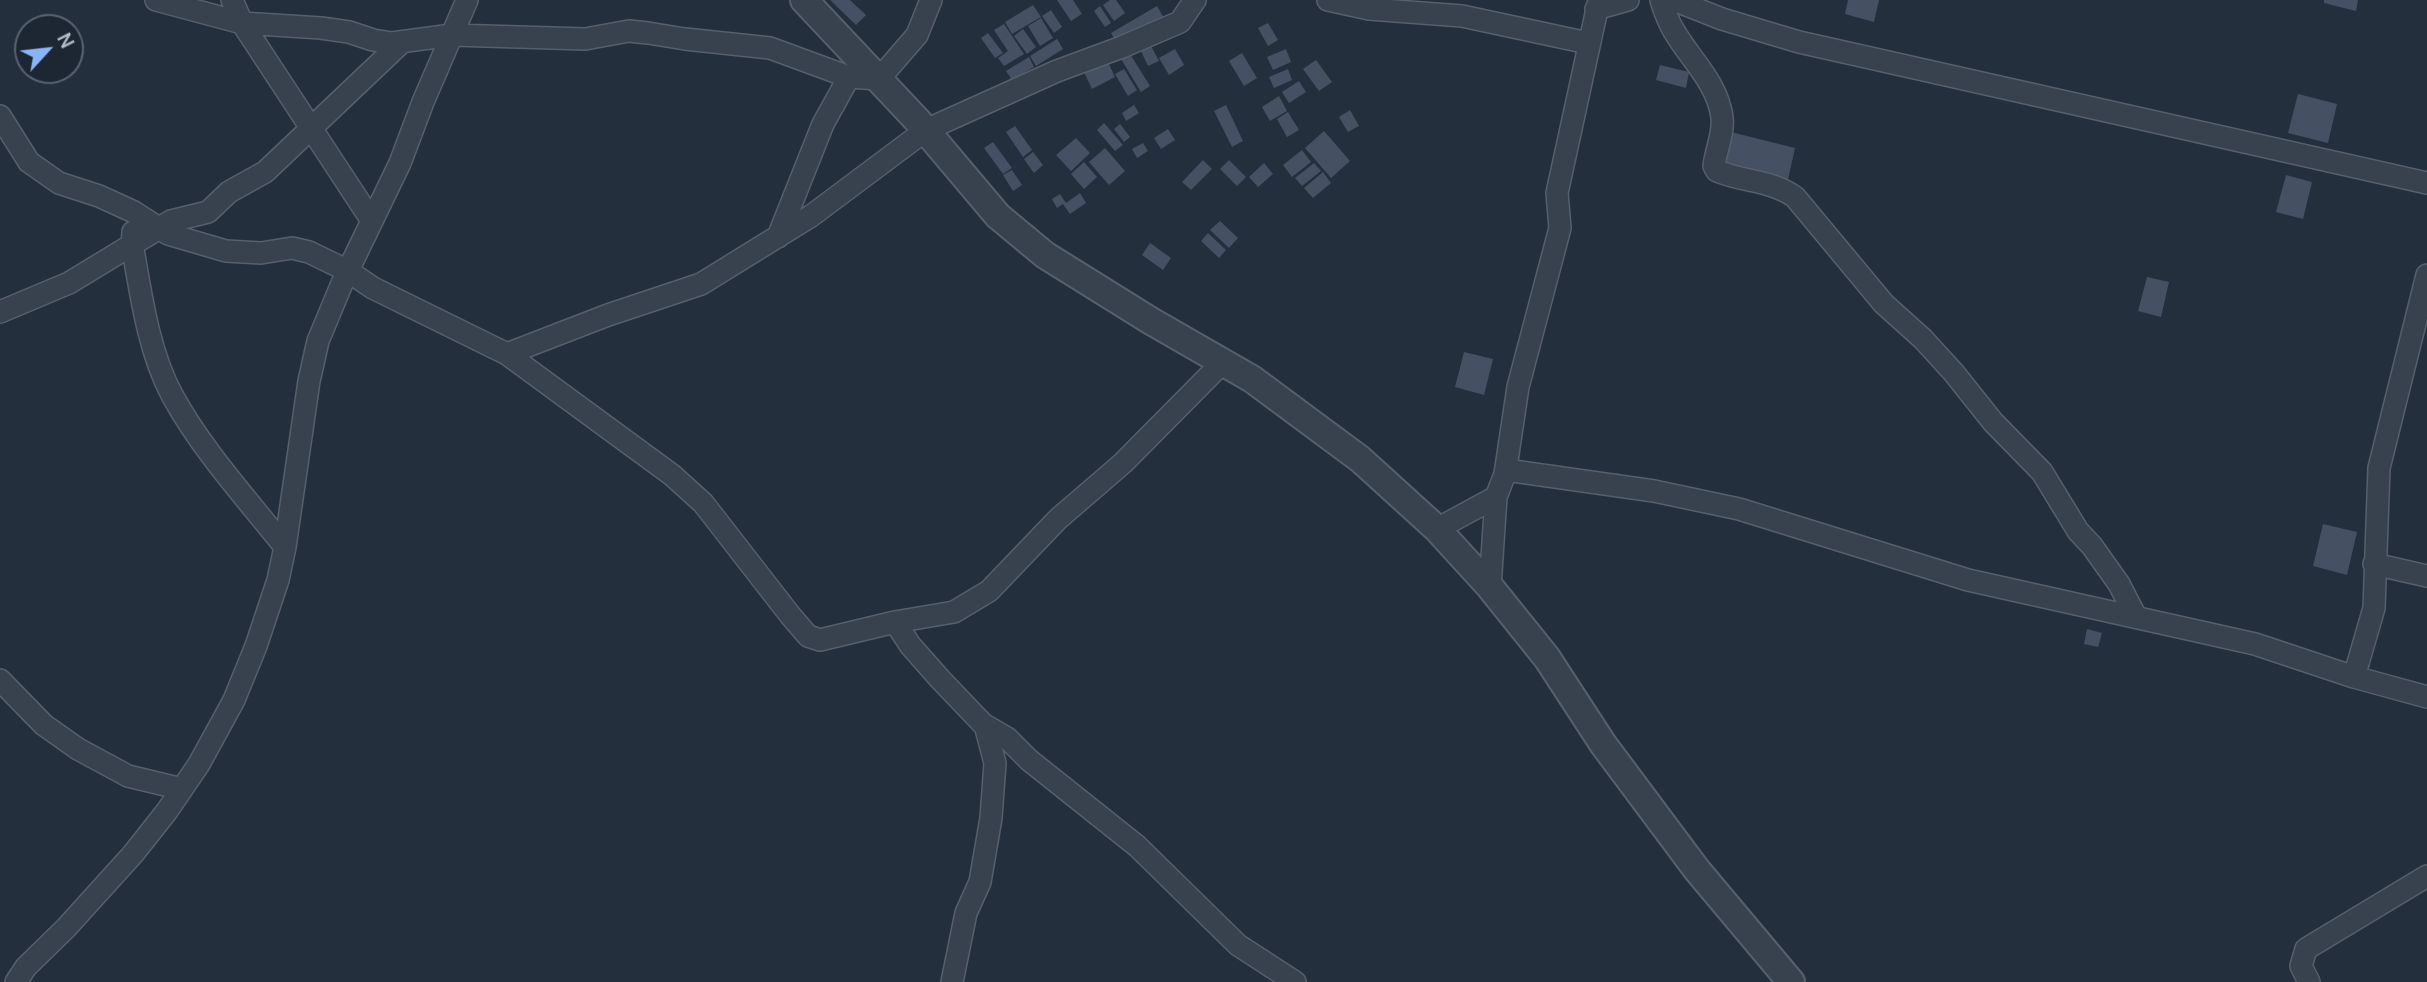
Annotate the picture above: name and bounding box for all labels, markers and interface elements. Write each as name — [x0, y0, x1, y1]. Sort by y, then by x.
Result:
north arrow — [14, 14, 84, 84]
text: N — [51, 28, 81, 52]

